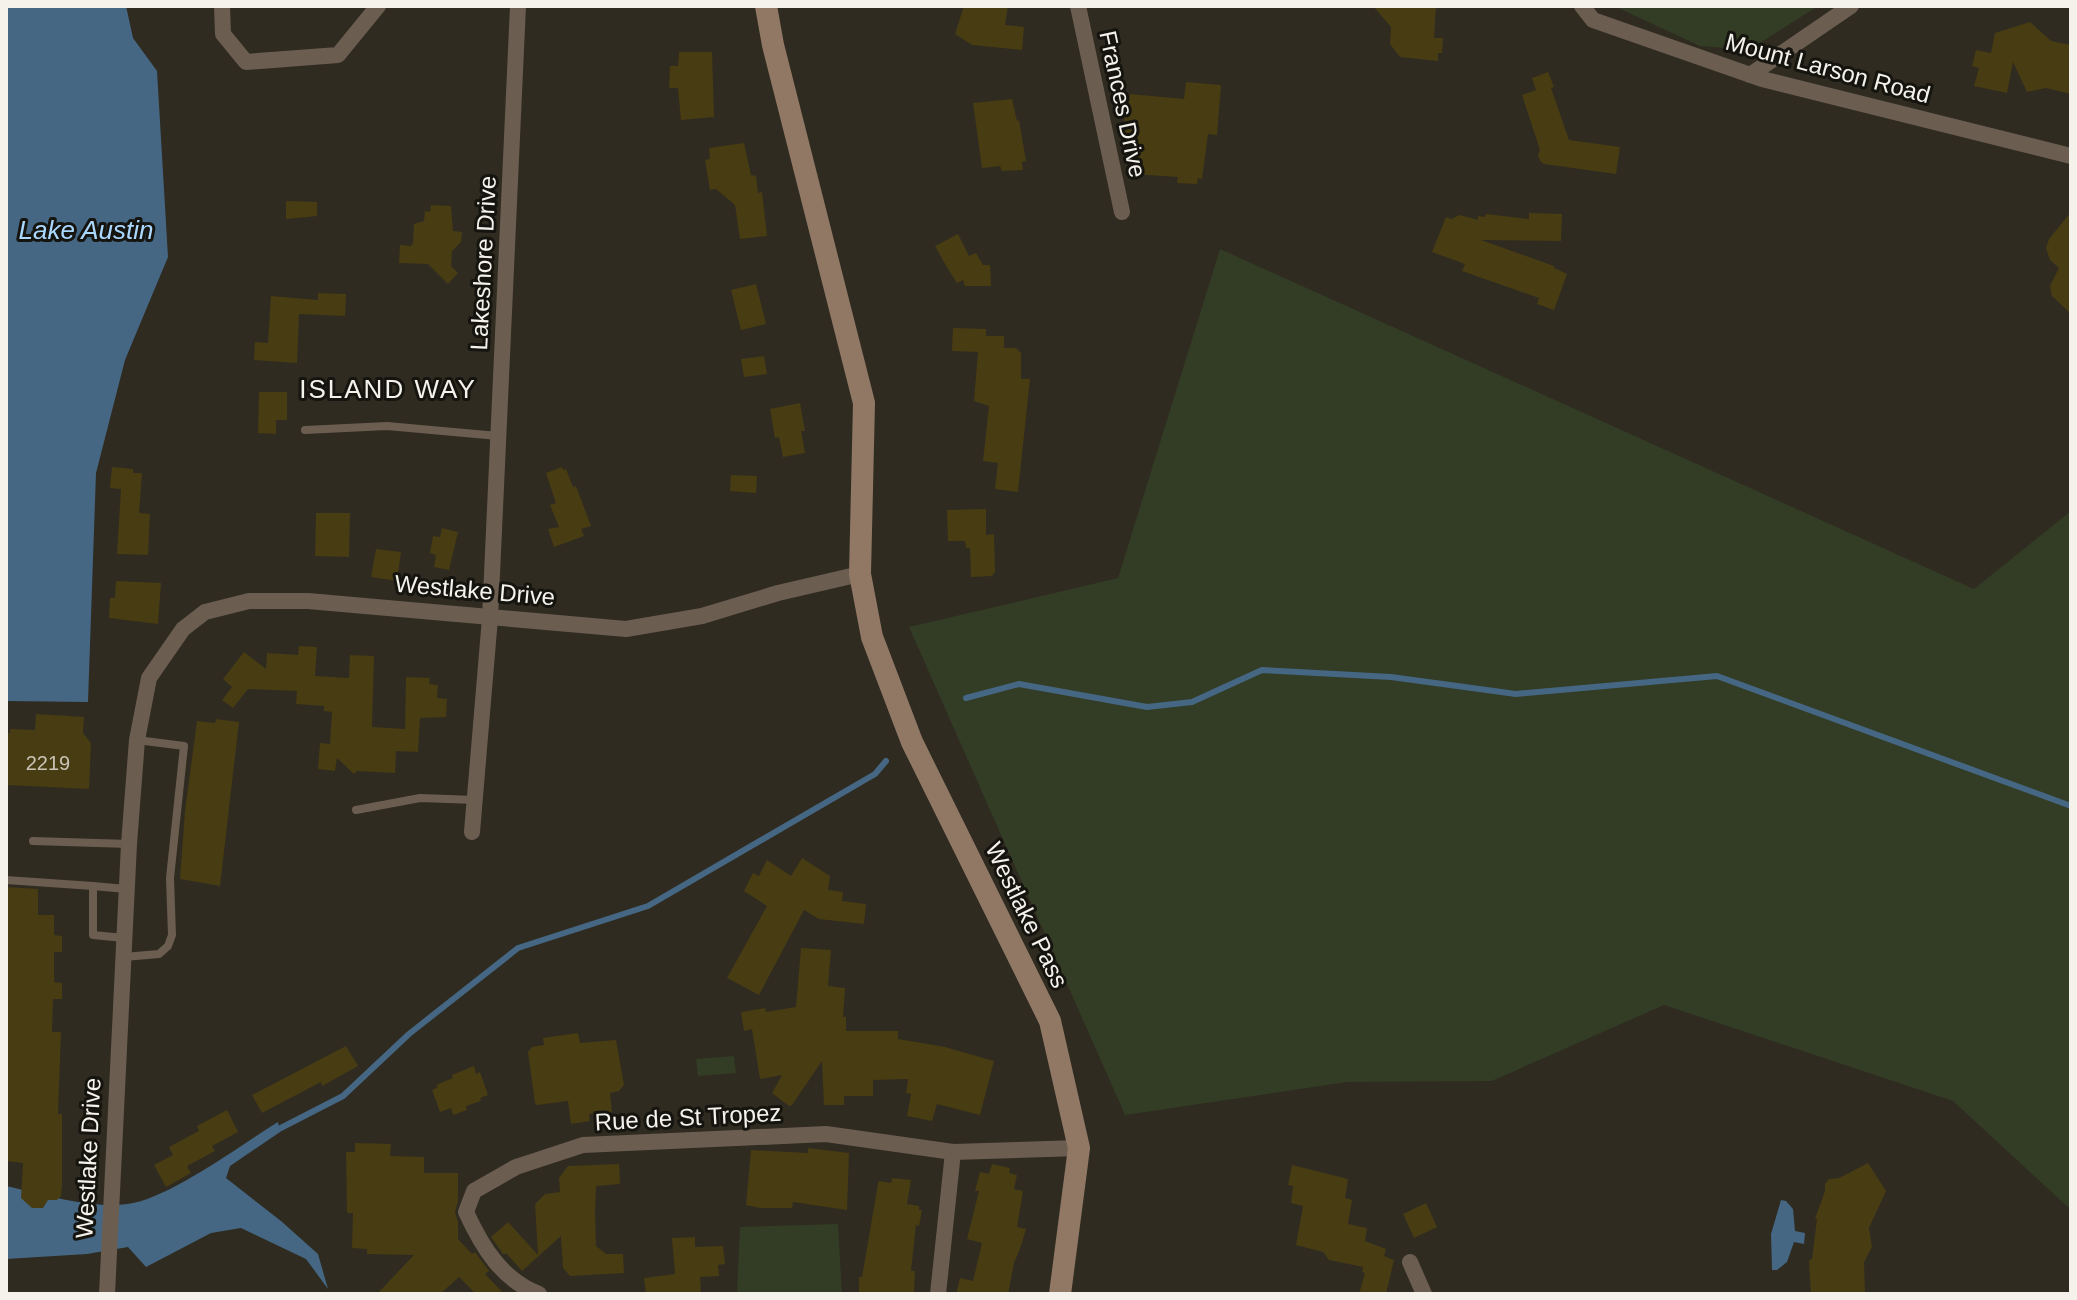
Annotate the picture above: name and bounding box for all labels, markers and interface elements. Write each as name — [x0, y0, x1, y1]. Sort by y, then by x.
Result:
street label: Frances Drive — [1094, 28, 1152, 180]
street label: Mount Larson Road — [1723, 28, 1933, 108]
street label: Lakeshore Drive — [465, 175, 501, 351]
water label: Lake Austin — [19, 215, 153, 245]
district label: ISLAND WAY — [299, 374, 477, 404]
street label: Westlake Drive — [394, 570, 556, 610]
house number: 2219 — [26, 752, 70, 774]
street label: Westlake Pass — [980, 838, 1074, 992]
street label: Westlake Drive — [70, 1077, 106, 1239]
street label: Rue de St Tropez — [594, 1099, 782, 1135]

